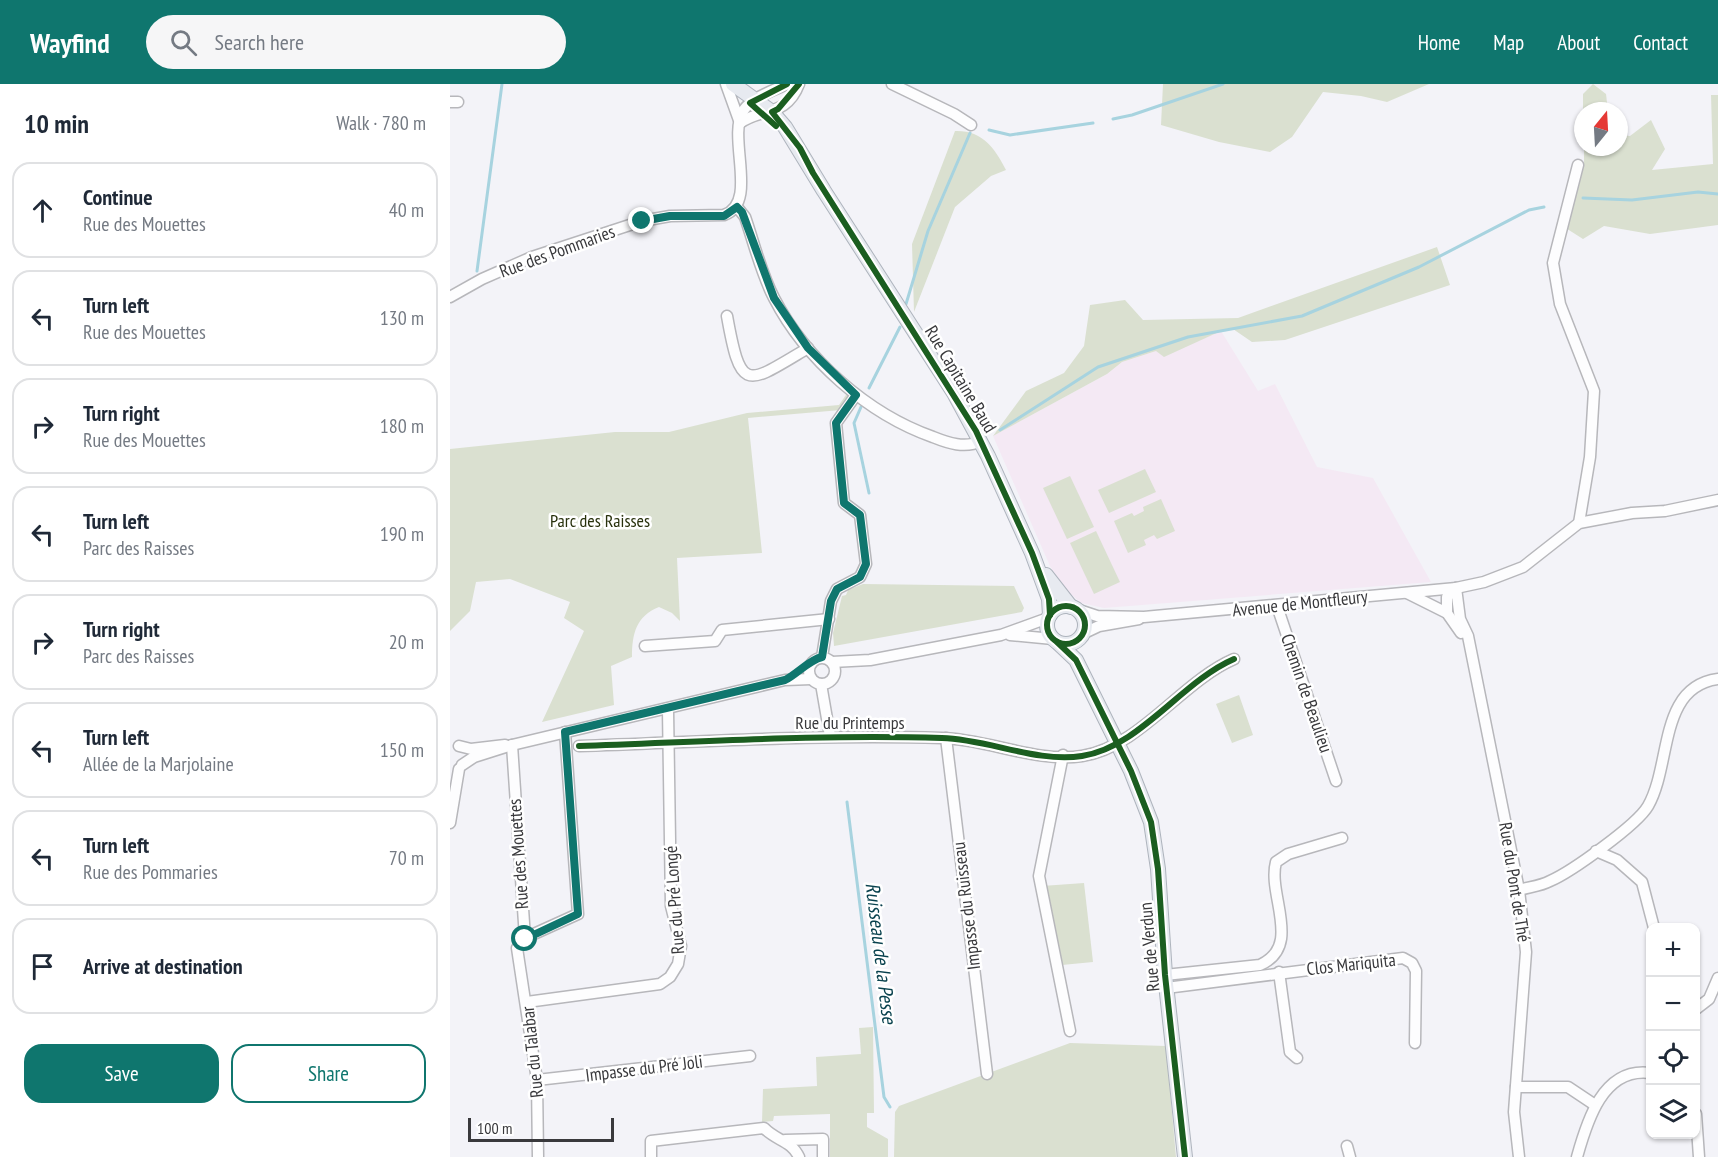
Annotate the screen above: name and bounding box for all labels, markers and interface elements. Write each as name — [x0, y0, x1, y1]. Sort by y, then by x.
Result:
search box — [146, 15, 566, 69]
text: Wayfind — [30, 24, 110, 61]
icon: search — [167, 26, 200, 59]
text: Search here — [215, 28, 304, 56]
text: Home — [1418, 29, 1460, 56]
text: Map — [1493, 29, 1524, 56]
text: About — [1557, 29, 1600, 56]
text: Contact — [1633, 29, 1688, 56]
north arrow — [1574, 102, 1628, 156]
text: 10 min — [24, 107, 89, 140]
text: Walk · 780 m — [336, 110, 426, 136]
text: Continue — [83, 183, 153, 211]
icon: ahead — [26, 194, 59, 227]
text: 40 m — [389, 197, 424, 223]
route end — [628, 207, 654, 233]
text: Rue des Mouettes — [83, 211, 206, 237]
street label: Rue des Pommaries — [496, 219, 618, 283]
text: Turn left — [83, 291, 149, 319]
icon: left — [26, 302, 59, 335]
text: 130 m — [380, 305, 424, 331]
text: Rue des Mouettes — [83, 319, 206, 345]
street label: Rue Capitaine Baud — [920, 321, 1002, 437]
text: Turn right — [83, 399, 160, 427]
icon: right — [26, 410, 59, 443]
text: 180 m — [380, 413, 424, 439]
text: Rue des Mouettes — [83, 427, 206, 453]
text: Turn left — [83, 507, 149, 535]
park label: Parc des Raisses — [550, 509, 650, 532]
icon: left — [26, 518, 59, 551]
text: 190 m — [380, 521, 424, 547]
text: Parc des Raisses — [83, 535, 194, 561]
street label: Avenue de Montfleury — [1231, 584, 1369, 622]
text: Turn right — [83, 615, 160, 643]
icon: right — [26, 626, 59, 659]
text: 20 m — [389, 629, 424, 655]
street label: Chemin de Beaulieu — [1276, 631, 1338, 755]
text: Parc des Raisses — [83, 643, 194, 669]
street label: Rue du Printemps — [795, 711, 905, 734]
text: Turn left — [83, 723, 149, 751]
icon: left — [26, 734, 59, 767]
text: 150 m — [380, 737, 424, 763]
text: Allée de la Marjolaine — [83, 751, 234, 777]
street label: Rue des Mouettes — [503, 798, 533, 910]
street label: Rue du Pont de Thé — [1494, 820, 1536, 944]
text: Turn left — [83, 831, 149, 859]
street label: Impasse du Ruisseau — [947, 841, 985, 971]
icon: left — [26, 842, 59, 875]
text: 70 m — [389, 845, 424, 871]
street label: Rue du Pré Longé — [659, 845, 689, 955]
text: Rue des Pommaries — [83, 859, 218, 885]
water label: Ruisseau de la Pesse — [859, 881, 903, 1027]
street label: Rue de Verdun — [1134, 901, 1164, 993]
map controls — [1646, 923, 1700, 1139]
button: + — [1646, 923, 1700, 977]
route start — [511, 925, 537, 951]
street label: Clos Mariquita — [1305, 948, 1397, 980]
icon: arrive — [26, 950, 59, 983]
text: Arrive at destination — [83, 952, 243, 980]
button: − — [1646, 977, 1700, 1031]
street label: Rue du Talabar — [516, 1005, 548, 1099]
button: locate — [1646, 1031, 1700, 1085]
button: Save — [24, 1044, 219, 1103]
button: Share — [231, 1044, 426, 1103]
street label: Impasse du Pré Joli — [584, 1049, 704, 1087]
button: layers — [1646, 1085, 1700, 1139]
scale bar — [468, 1115, 614, 1142]
text: 100 m — [477, 1118, 512, 1138]

